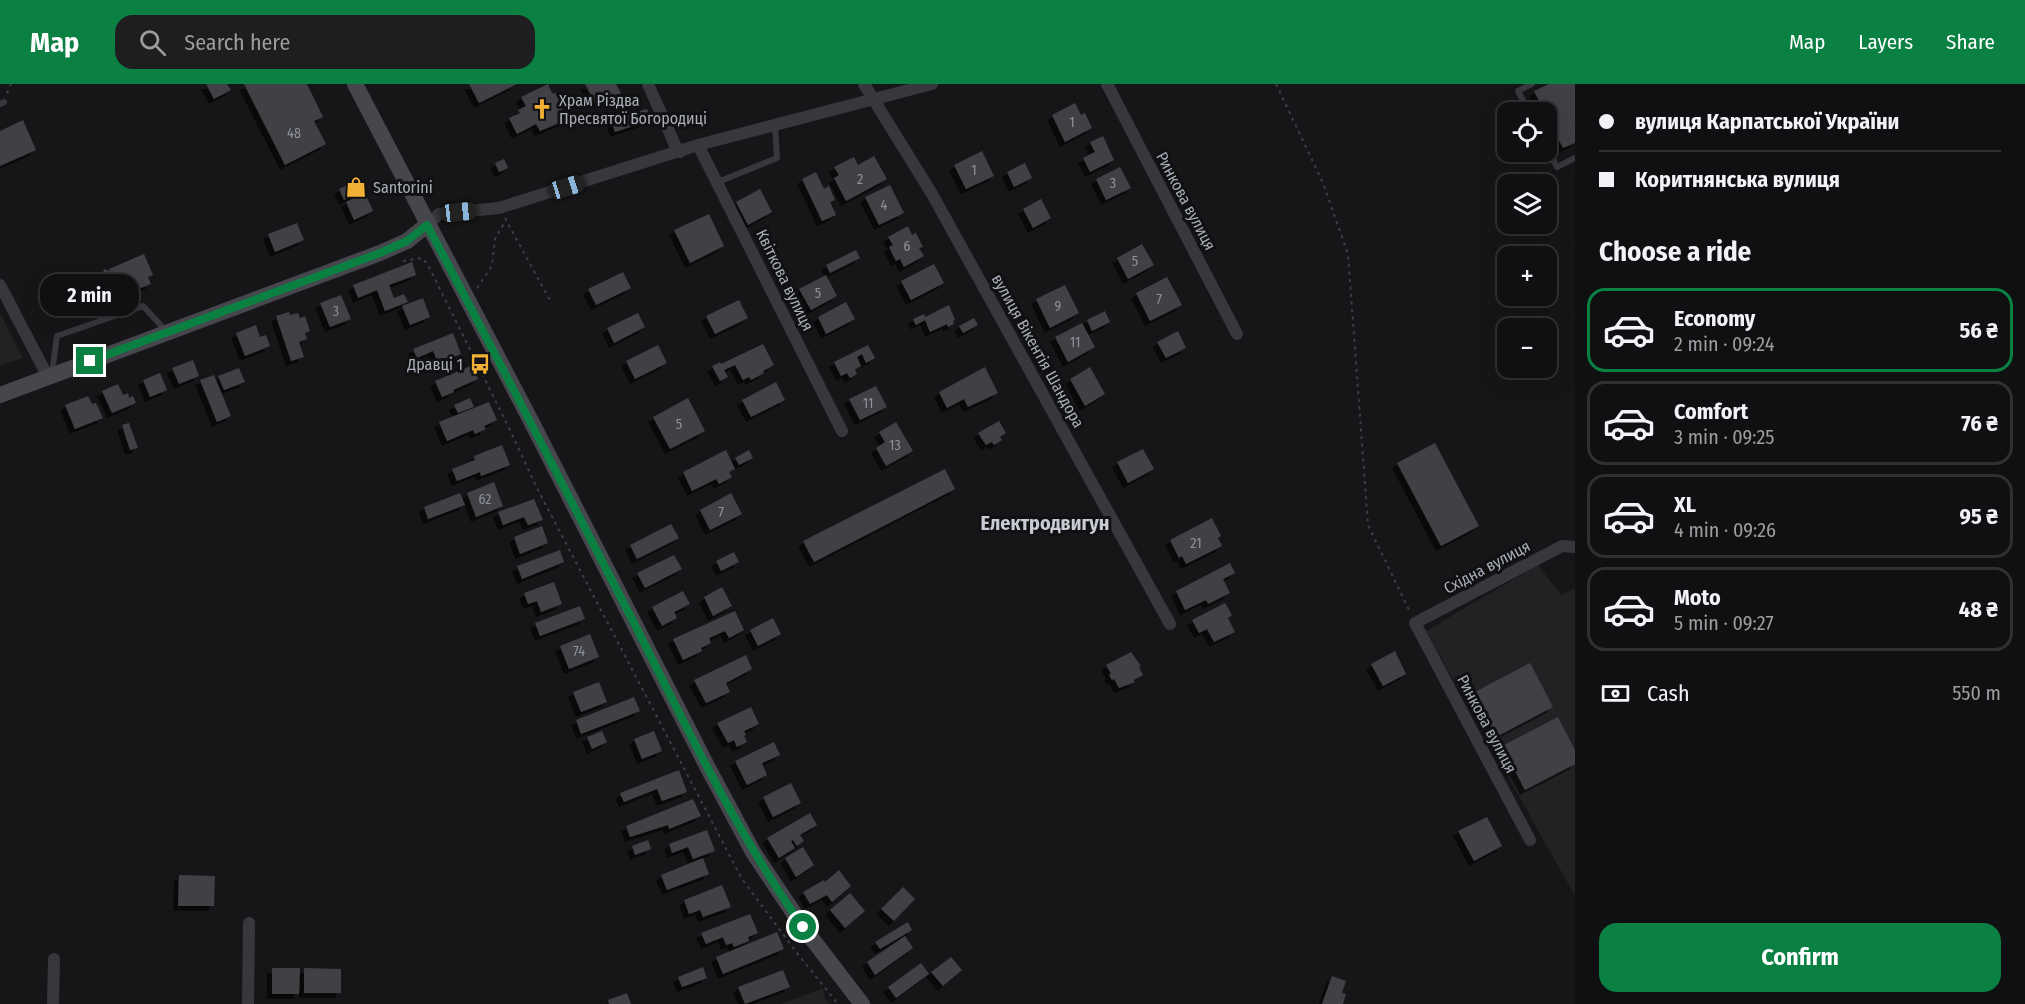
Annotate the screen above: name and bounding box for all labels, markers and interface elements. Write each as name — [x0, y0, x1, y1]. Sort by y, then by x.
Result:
search box — [115, 15, 535, 69]
text: Map — [30, 26, 79, 59]
icon: search — [136, 26, 169, 59]
text: Search here — [184, 29, 290, 56]
text: Map — [1789, 29, 1825, 55]
text: Layers — [1858, 29, 1913, 55]
text: Share — [1946, 29, 1995, 55]
place label: Храм Різдва Пресвятої Богородиці — [559, 91, 707, 128]
church icon: Храм Різдва Пресвятої Богородиці — [530, 97, 554, 121]
map controls — [1497, 102, 1557, 378]
button: locate — [1497, 102, 1557, 162]
text: вулиця Карпатської України — [1635, 108, 1899, 135]
house number: 1 — [1069, 114, 1075, 131]
house number: 48 — [287, 125, 301, 142]
street label: Ринкова вулиця — [1152, 149, 1220, 253]
house number: 1 — [971, 162, 977, 179]
text: Коритнянська вулиця — [1635, 166, 1840, 193]
house number: 2 — [857, 171, 863, 188]
car — [547, 173, 587, 201]
button: layers — [1497, 174, 1557, 234]
shop icon: Santorini — [344, 175, 368, 199]
house number: 3 — [1110, 175, 1116, 192]
place label: Santorini — [373, 178, 433, 197]
house number: 4 — [881, 197, 888, 214]
car — [440, 201, 478, 223]
street label: Квіткова вулиця — [752, 226, 818, 334]
text: Choose a ride — [1599, 236, 1751, 268]
house number: 6 — [904, 238, 911, 255]
button: + — [1497, 246, 1557, 306]
house number: 5 — [1132, 253, 1138, 270]
street label: вулиця Вікентія Шандора — [988, 271, 1088, 431]
callout: 2 min — [40, 274, 140, 316]
text: 2 min — [67, 283, 112, 307]
house number: 5 — [815, 285, 821, 302]
house number: 7 — [1156, 291, 1162, 308]
house number: 9 — [1055, 298, 1062, 315]
house number: 3 — [333, 303, 339, 320]
icon: car — [1602, 303, 1656, 357]
text: Economy — [1674, 305, 1755, 332]
text: 56 ₴ — [1959, 317, 1998, 344]
button: − — [1497, 318, 1557, 378]
text: 2 min · 09:24 — [1674, 332, 1774, 356]
house number: 11 — [1070, 334, 1080, 351]
route end — [76, 347, 103, 374]
bus stop icon: Дравці 1 — [468, 352, 492, 376]
place label: Дравці 1 — [406, 355, 463, 374]
house number: 11 — [863, 395, 873, 412]
icon: car — [1602, 396, 1656, 450]
text: Comfort — [1674, 398, 1748, 425]
text: 76 ₴ — [1961, 410, 1998, 437]
house number: 5 — [676, 416, 682, 433]
text: 3 min · 09:25 — [1674, 425, 1775, 449]
house number: 13 — [889, 437, 901, 454]
icon: car — [1602, 489, 1656, 543]
house number: 62 — [479, 491, 492, 508]
text: XL — [1674, 491, 1696, 518]
text: 95 ₴ — [1960, 503, 1998, 530]
house number: 7 — [718, 504, 724, 521]
district label: Електродвигун — [981, 511, 1109, 535]
text: 4 min · 09:26 — [1674, 518, 1776, 542]
house number: 21 — [1190, 535, 1202, 552]
street label: Східна вулиця — [1441, 536, 1533, 598]
icon: car — [1602, 582, 1656, 636]
text: Moto — [1674, 584, 1721, 611]
text: 48 ₴ — [1959, 596, 1998, 623]
text: 5 min · 09:27 — [1674, 611, 1773, 635]
house number: 74 — [573, 643, 585, 660]
street label: Ринкова вулиця — [1453, 672, 1521, 776]
icon: cash — [1599, 677, 1632, 710]
text: Cash — [1647, 680, 1690, 707]
text: 550 m — [1952, 681, 2001, 705]
route start — [789, 913, 816, 940]
button: Confirm — [1599, 923, 2001, 992]

